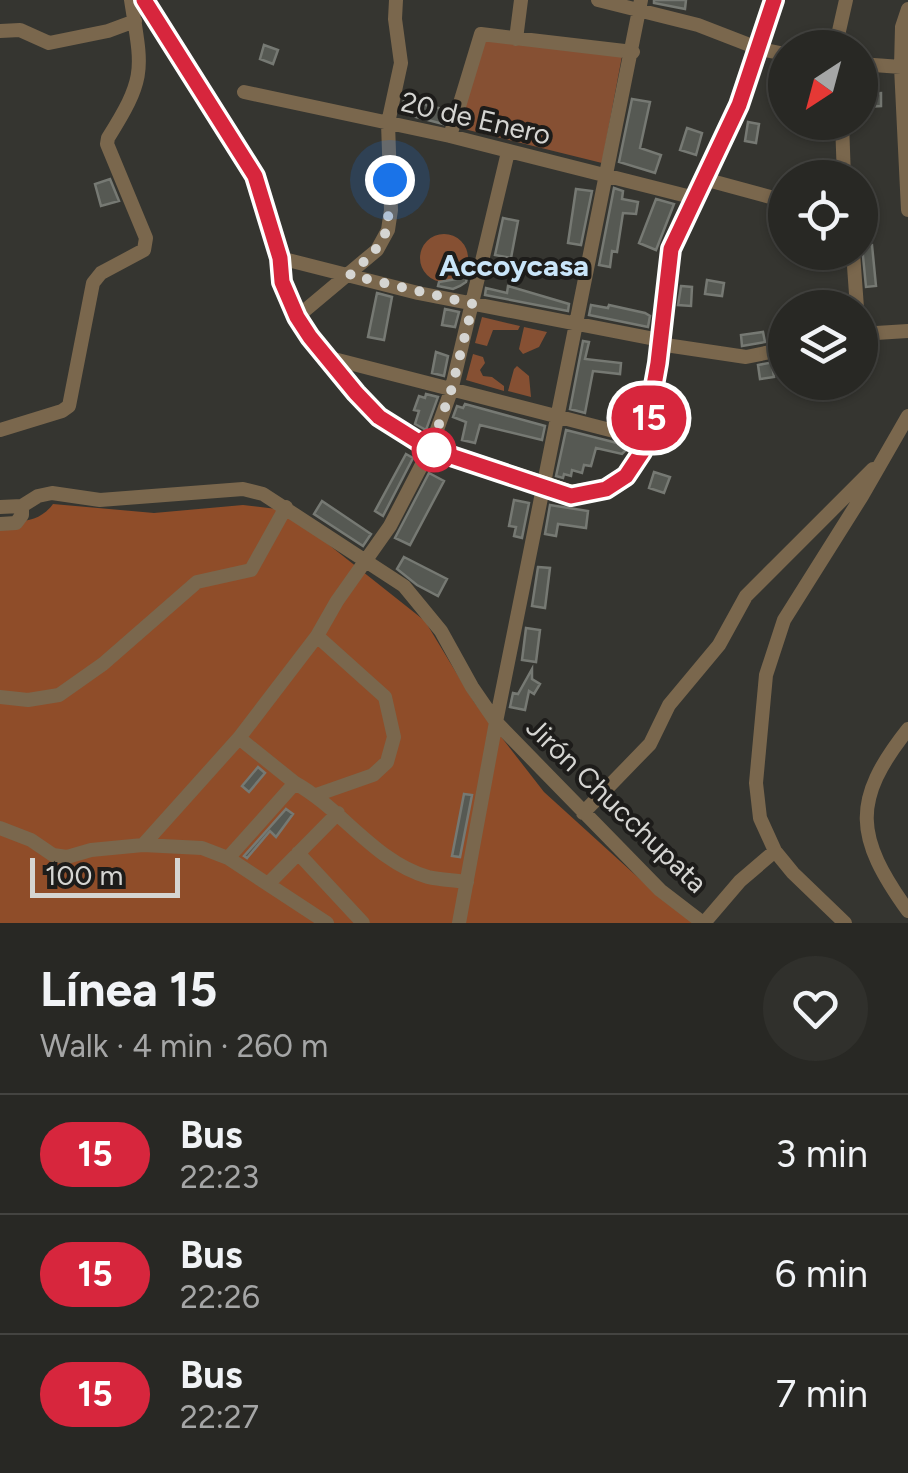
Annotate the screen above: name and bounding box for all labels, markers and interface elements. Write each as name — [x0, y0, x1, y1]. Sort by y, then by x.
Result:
north arrow — [768, 30, 878, 140]
map controls — [768, 30, 878, 400]
street label: 20 de Enero — [398, 84, 554, 152]
your location — [365, 155, 415, 205]
button: locate — [768, 160, 878, 270]
district label: Accoycasa — [439, 247, 589, 284]
button: layers — [768, 290, 878, 400]
line badge: 15 — [604, 386, 694, 450]
text: 15 — [631, 397, 667, 439]
unlabelled marker — [413, 429, 455, 471]
street label: Jirón Chucchupata — [520, 710, 714, 900]
scale bar — [30, 853, 180, 898]
text: 100 m — [45, 858, 123, 892]
button: heart — [763, 956, 868, 1061]
text: Línea 15 — [40, 960, 217, 1018]
text: Walk · 4 min · 260 m — [40, 1027, 328, 1065]
text: Bus — [180, 1112, 243, 1158]
text: 3 min — [776, 1131, 868, 1177]
text: 15 — [77, 1133, 113, 1175]
text: 22:23 — [180, 1158, 259, 1196]
text: Bus — [180, 1232, 243, 1278]
text: 6 min — [775, 1251, 868, 1297]
text: 15 — [77, 1253, 113, 1295]
text: 22:26 — [180, 1278, 260, 1316]
text: Bus — [180, 1352, 243, 1398]
text: 7 min — [776, 1371, 868, 1417]
text: 15 — [77, 1373, 113, 1415]
text: 22:27 — [180, 1398, 259, 1436]

